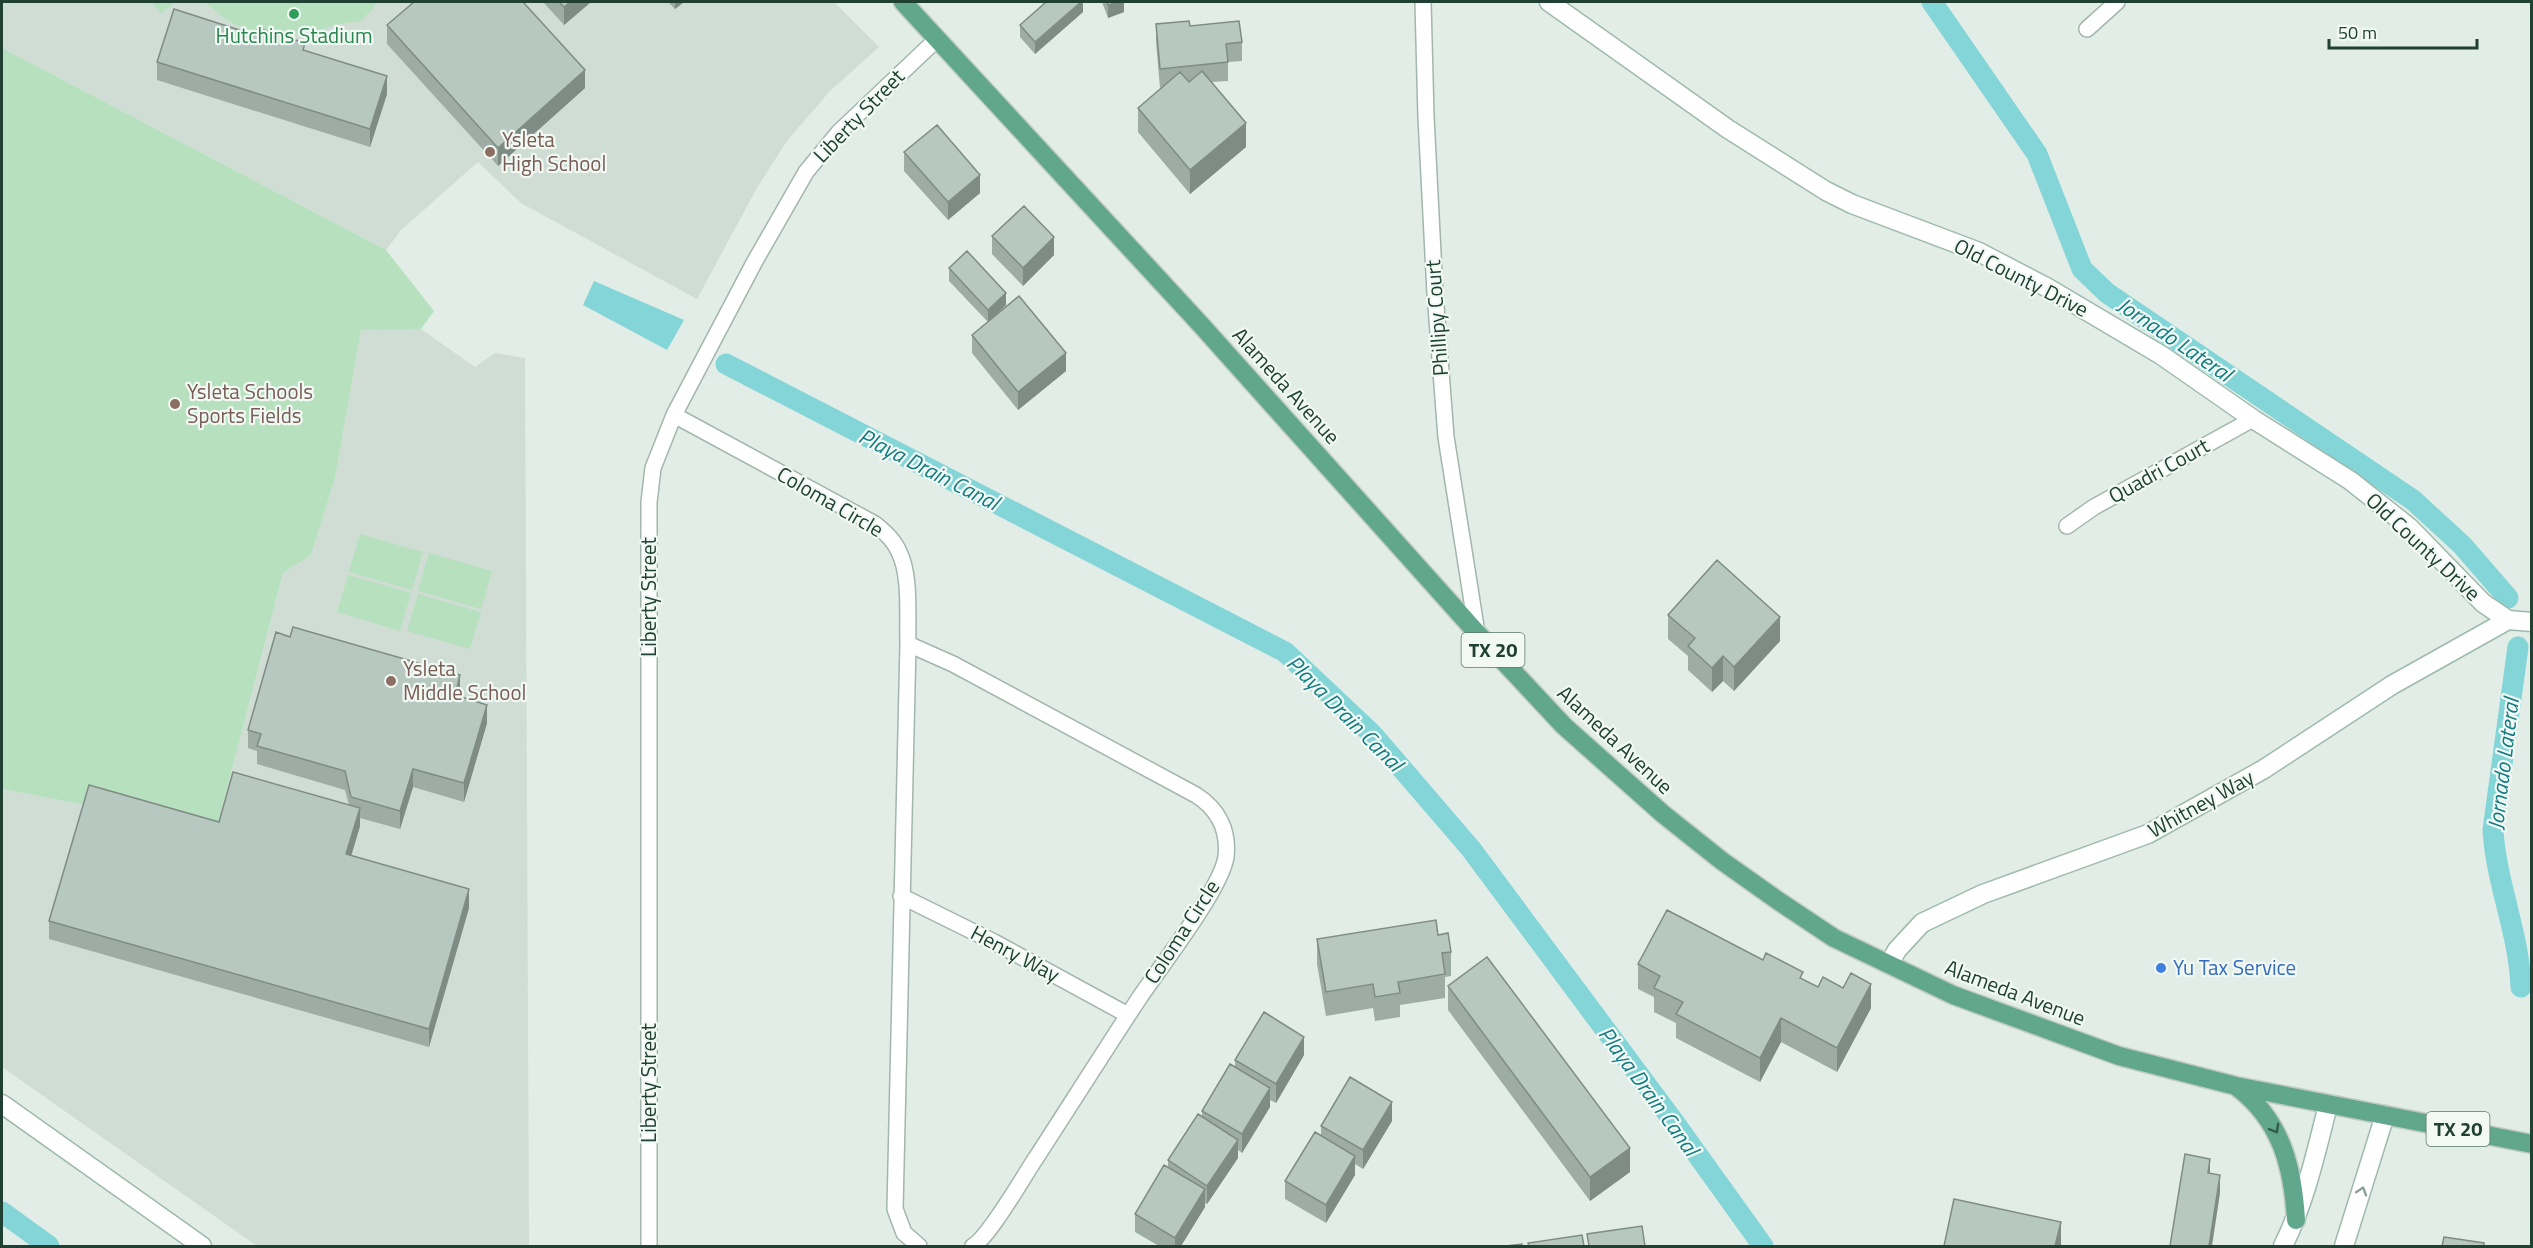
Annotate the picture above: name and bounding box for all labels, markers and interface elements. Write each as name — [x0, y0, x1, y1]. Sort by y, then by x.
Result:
marker: Hutchins Stadium — [287, 7, 301, 21]
scale bar — [2329, 12, 2478, 50]
place label: Hutchins Stadium — [216, 19, 372, 51]
text: 50 m — [2338, 19, 2377, 46]
street label: Liberty Street — [805, 61, 912, 170]
place label: Ysleta High School — [502, 123, 606, 179]
marker: Ysleta High School — [483, 145, 497, 159]
street label: Old County Drive — [1949, 229, 2094, 325]
street label: Phillipy Court — [1416, 258, 1456, 377]
water label: Jornado Lateral — [2111, 288, 2241, 391]
street label: Alameda Avenue — [1225, 320, 1348, 451]
place label: Ysleta Schools Sports Fields — [187, 375, 313, 431]
marker: Ysleta Schools Sports Fields — [168, 397, 182, 411]
water label: Playa Drain Canal — [853, 419, 1007, 520]
street label: Quadri Court — [2102, 429, 2215, 511]
street label: Coloma Circle — [771, 458, 890, 545]
street label: Old County Drive — [2359, 484, 2488, 608]
street label: Liberty Street — [632, 536, 664, 657]
road number: TX 20 — [1462, 633, 1524, 667]
water label: Playa Drain Canal — [1279, 647, 1413, 781]
place label: Ysleta Middle School — [403, 652, 526, 708]
marker: Ysleta Middle School — [384, 674, 398, 688]
street label: Alameda Avenue — [1551, 677, 1681, 801]
water label: Jornado Lateral — [2478, 694, 2528, 832]
street label: Whitney Way — [2142, 761, 2260, 846]
street label: Coloma Circle — [1135, 873, 1227, 990]
street label: Henry Way — [965, 916, 1066, 990]
street label: Alameda Avenue — [1941, 951, 2090, 1034]
place label: Yu Tax Service — [2173, 951, 2296, 983]
marker: Yu Tax Service — [2154, 961, 2168, 975]
water label: Playa Drain Canal — [1590, 1019, 1709, 1165]
street label: Liberty Street — [632, 1022, 664, 1143]
road number: TX 20 — [2426, 1112, 2490, 1146]
one-way arrow — [2267, 1123, 2279, 1133]
one-way arrow — [2355, 1186, 2367, 1197]

